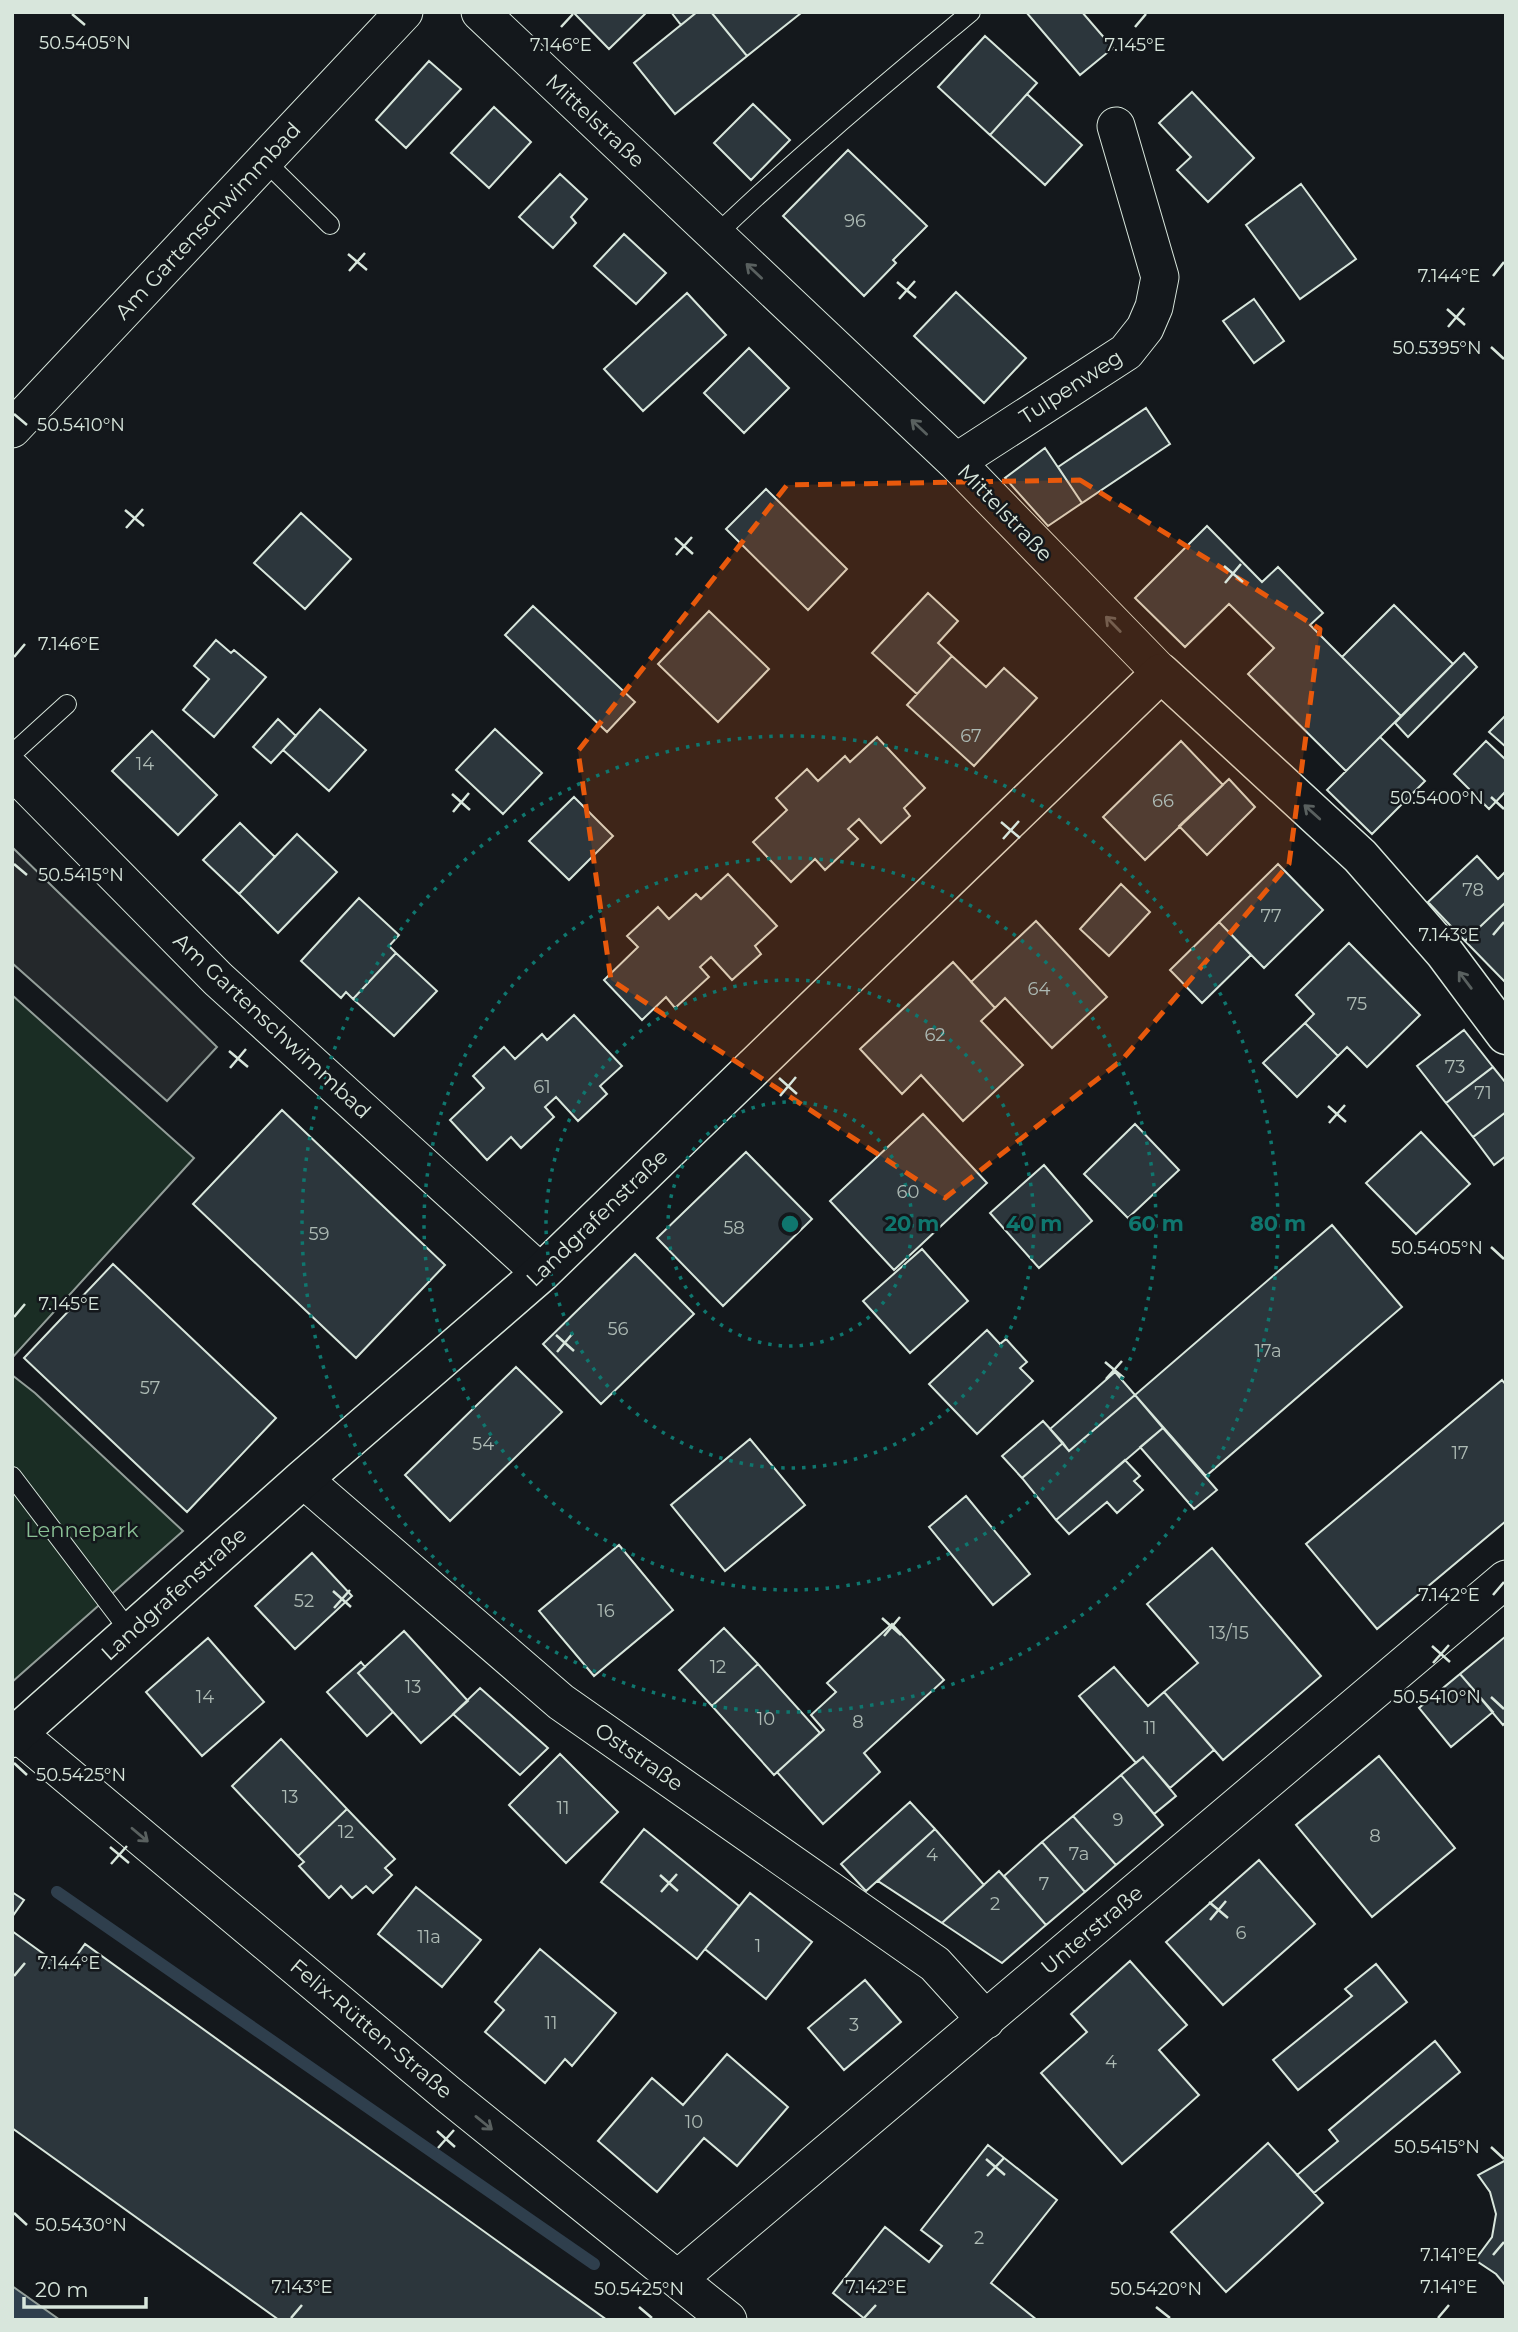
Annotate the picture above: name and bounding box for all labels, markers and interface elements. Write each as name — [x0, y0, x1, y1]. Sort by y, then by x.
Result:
text: 50.5405°N — [39, 32, 131, 54]
text: 7.146°E — [530, 34, 592, 56]
text: 7.145°E — [1104, 34, 1166, 56]
street label: Mittelstraße — [541, 69, 650, 173]
street label: Am Gartenschwimmbad — [110, 117, 306, 324]
house number: 96 — [844, 210, 866, 232]
one-way arrow — [746, 263, 763, 280]
text: 7.144°E — [1418, 265, 1480, 287]
text: 50.5395°N — [1392, 337, 1482, 359]
street label: Tulpenweg — [1015, 344, 1127, 429]
text: 50.5410°N — [37, 414, 125, 436]
one-way arrow — [911, 419, 928, 436]
street label: Mittelstraße — [953, 459, 1058, 567]
one-way arrow — [1105, 616, 1122, 633]
text: 7.146°E — [38, 633, 100, 655]
house number: 67 — [960, 725, 982, 747]
house number: 14 — [136, 753, 154, 775]
text: 50.5400°N — [1390, 787, 1484, 809]
house number: 66 — [1152, 790, 1174, 812]
one-way arrow — [1303, 804, 1321, 820]
text: 50.5415°N — [38, 864, 124, 886]
house number: 78 — [1462, 879, 1484, 901]
house number: 77 — [1260, 905, 1282, 927]
text: 7.143°E — [1419, 924, 1479, 946]
street label: Am Gartenschwimmbad — [169, 928, 376, 1124]
one-way arrow — [1458, 971, 1472, 990]
house number: 64 — [1028, 978, 1051, 1000]
house number: 75 — [1347, 993, 1367, 1015]
house number: 62 — [924, 1024, 946, 1046]
house number: 73 — [1445, 1056, 1465, 1078]
house number: 61 — [533, 1076, 551, 1098]
house number: 71 — [1474, 1082, 1492, 1104]
street label: Landgrafenstraße — [521, 1144, 673, 1292]
house number: 60 — [897, 1181, 919, 1203]
text: 20 m — [885, 1211, 939, 1236]
text: 40 m — [1006, 1211, 1062, 1236]
text: 60 m — [1128, 1211, 1184, 1236]
text: 80 m — [1250, 1211, 1306, 1236]
centre of rings — [778, 1212, 802, 1236]
house number: 58 — [723, 1217, 745, 1239]
house number: 59 — [308, 1223, 330, 1245]
text: 50.5405°N — [1391, 1237, 1483, 1259]
text: 7.145°E — [38, 1293, 100, 1315]
house number: 56 — [607, 1318, 629, 1340]
house number: 17a — [1254, 1340, 1282, 1362]
house number: 57 — [140, 1377, 160, 1399]
house number: 54 — [472, 1433, 494, 1455]
house number: 17 — [1451, 1442, 1469, 1464]
park label: Lennepark — [25, 1517, 139, 1542]
street label: Landgrafenstraße — [96, 1522, 251, 1665]
text: 7.142°E — [1418, 1584, 1480, 1606]
house number: 52 — [294, 1590, 314, 1612]
house number: 16 — [597, 1600, 615, 1622]
house number: 13/15 — [1209, 1622, 1249, 1644]
house number: 12 — [710, 1656, 726, 1678]
house number: 13 — [405, 1676, 421, 1698]
house number: 14 — [196, 1686, 214, 1708]
text: 50.5410°N — [1393, 1686, 1481, 1708]
house number: 10 — [757, 1708, 775, 1730]
house number: 8 — [852, 1711, 864, 1733]
street label: Oststraße — [590, 1717, 688, 1796]
house number: 11 — [1144, 1717, 1157, 1739]
text: 50.5425°N — [36, 1764, 126, 1786]
house number: 13 — [282, 1786, 298, 1808]
house number: 11 — [557, 1797, 570, 1819]
house number: 9 — [1113, 1809, 1124, 1831]
house number: 12 — [338, 1821, 354, 1843]
house number: 8 — [1369, 1825, 1381, 1847]
one-way arrow — [130, 1827, 148, 1843]
house number: 7a — [1069, 1843, 1089, 1865]
house number: 4 — [926, 1844, 938, 1866]
house number: 7 — [1039, 1873, 1049, 1895]
street label: Unterstraße — [1036, 1880, 1148, 1980]
house number: 2 — [990, 1893, 1000, 1915]
house number: 6 — [1236, 1922, 1247, 1944]
house number: 11a — [417, 1926, 441, 1948]
house number: 1 — [755, 1935, 761, 1957]
text: 7.144°E — [38, 1952, 100, 1974]
street label: Felix-Rütten-Straße — [285, 1953, 457, 2104]
house number: 11 — [545, 2012, 558, 2034]
house number: 3 — [849, 2014, 859, 2036]
house number: 4 — [1105, 2051, 1117, 2073]
house number: 10 — [685, 2111, 703, 2133]
one-way arrow — [474, 2115, 492, 2130]
text: 50.5415°N — [1394, 2136, 1480, 2158]
text: 50.5430°N — [35, 2214, 127, 2236]
house number: 2 — [974, 2227, 984, 2249]
text: 7.141°E — [1420, 2244, 1478, 2266]
scale bar — [24, 2266, 147, 2310]
text: 7.143°E — [272, 2276, 332, 2298]
text: 7.142°E — [845, 2276, 907, 2298]
text: 7.141°E — [1420, 2276, 1478, 2298]
text: 20 m — [35, 2277, 89, 2302]
text: 50.5425°N — [594, 2278, 684, 2300]
text: 50.5420°N — [1110, 2278, 1202, 2300]

